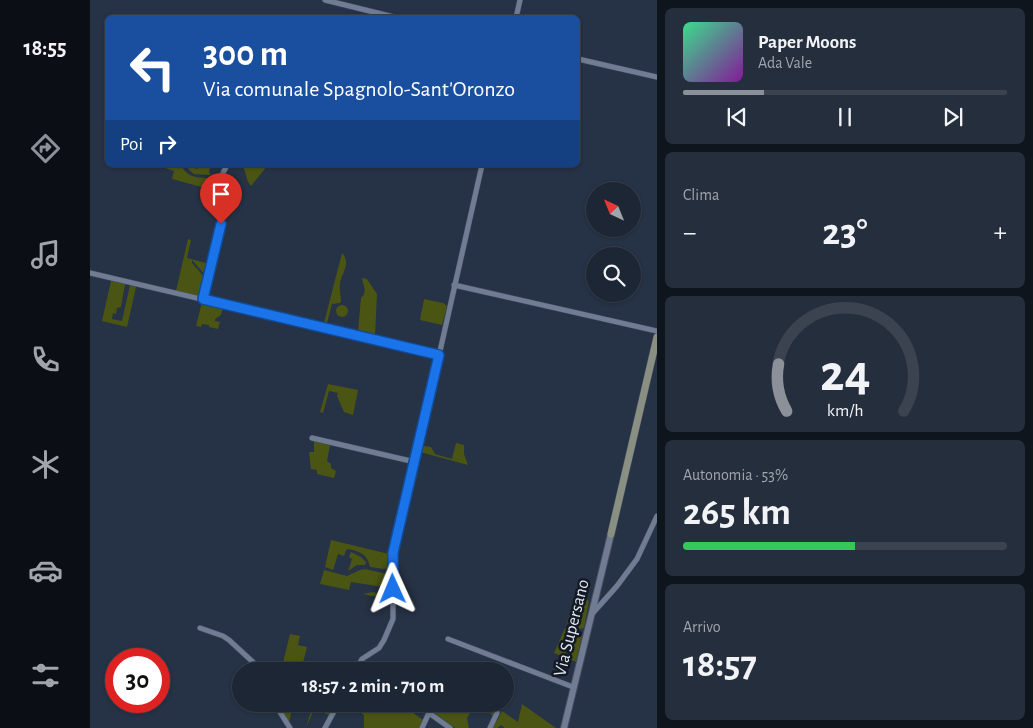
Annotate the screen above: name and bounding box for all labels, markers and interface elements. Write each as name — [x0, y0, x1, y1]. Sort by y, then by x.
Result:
text: Paper Moons — [758, 33, 856, 52]
icon: left — [120, 35, 185, 100]
text: 18:55 — [24, 37, 66, 59]
text: 300 m — [203, 37, 288, 72]
text: Ada Vale — [758, 55, 812, 71]
text: Via comunale Spagnolo-Sant'Oronzo — [203, 78, 515, 100]
icon: previous — [723, 103, 751, 131]
icon: pause — [831, 103, 859, 131]
icon: next — [939, 103, 967, 131]
icon: right — [153, 130, 181, 158]
icon: directions — [28, 131, 63, 166]
text: Poi — [120, 135, 143, 154]
pin — [200, 173, 242, 224]
icon: arrive — [207, 180, 235, 208]
north arrow — [586, 182, 641, 238]
map controls — [586, 182, 641, 302]
text: Clima — [683, 187, 719, 203]
text: 23° — [822, 214, 868, 252]
text: − — [683, 219, 696, 247]
text: + — [994, 219, 1007, 247]
icon: music — [28, 237, 63, 272]
button: search — [586, 247, 641, 302]
icon: phone — [28, 342, 63, 377]
text: 24 — [820, 348, 870, 400]
text: km/h — [827, 402, 863, 420]
icon: climate — [28, 447, 63, 482]
text: Autonomia · 53% — [683, 467, 788, 483]
text: 265 km — [683, 494, 791, 532]
icon: car — [28, 553, 63, 588]
position arrow — [366, 562, 418, 614]
street label: Via Supersano — [551, 577, 593, 679]
text: Arrivo — [683, 619, 721, 635]
text: 18:57 — [683, 646, 757, 684]
speed limit sign: 30 — [105, 648, 170, 713]
icon: filters — [28, 658, 63, 693]
text: 18:57 · 2 min · 710 m — [302, 677, 444, 696]

